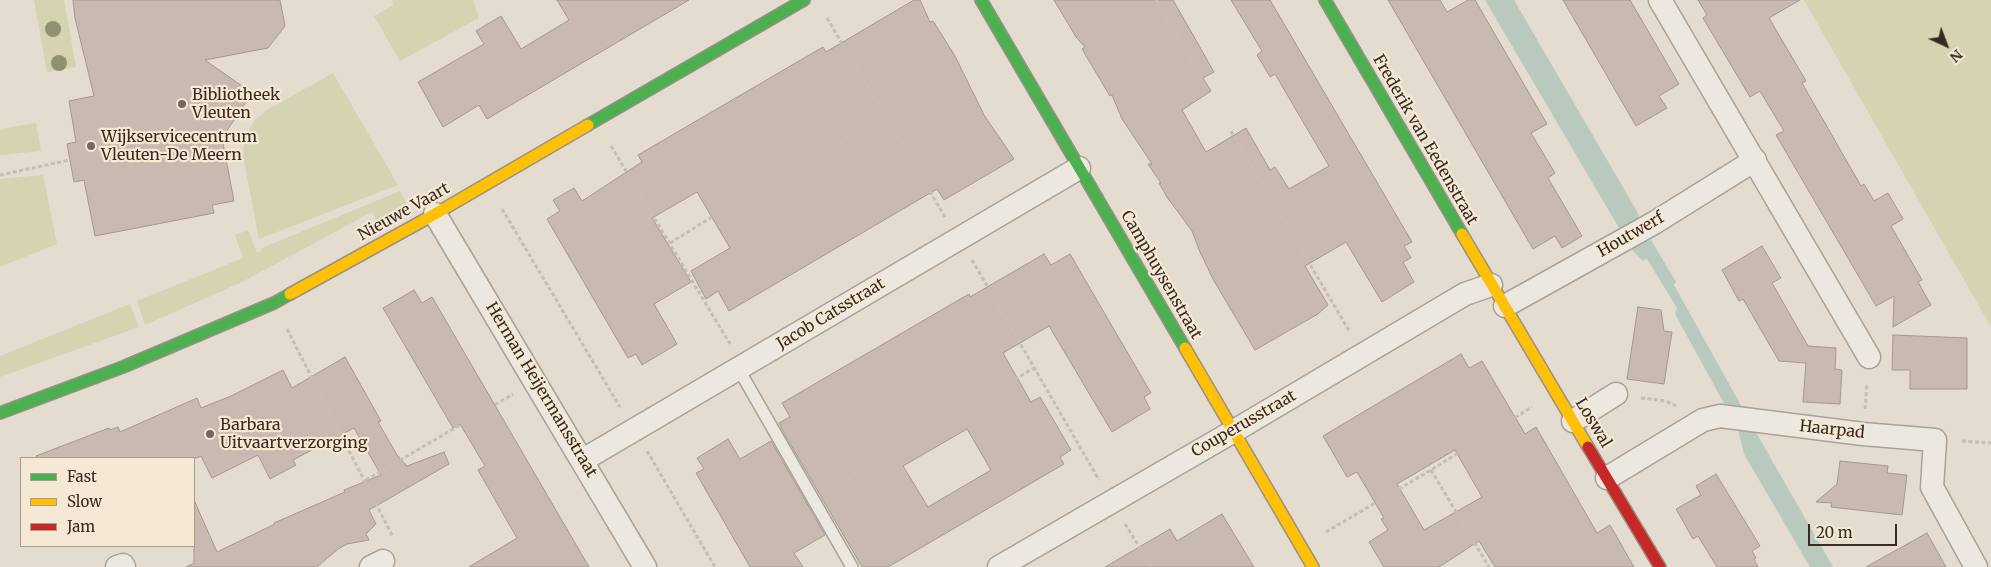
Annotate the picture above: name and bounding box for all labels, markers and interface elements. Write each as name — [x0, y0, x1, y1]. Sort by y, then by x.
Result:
north arrow — [1921, 20, 1971, 70]
text: N — [1946, 46, 1966, 66]
street label: Frederik van Eedenstraat — [1368, 51, 1482, 229]
place label: Bibliotheek Vleuten — [192, 85, 280, 123]
marker: Bibliotheek Vleuten — [176, 98, 188, 110]
place label: Wijkservicecentrum Vleuten-De Meern — [101, 127, 257, 165]
marker: Wijkservicecentrum Vleuten-De Meern — [85, 140, 97, 152]
street label: Nieuwe Vaart — [355, 179, 453, 245]
street label: Camphuysenstraat — [1116, 207, 1206, 343]
street label: Houtwerf — [1594, 208, 1668, 262]
street label: Jacob Catsstraat — [774, 274, 888, 354]
street label: Herman Heijermansstraat — [481, 299, 601, 481]
street label: Couperusstraat — [1188, 386, 1300, 462]
street label: Loswal — [1571, 395, 1615, 451]
place label: Barbara Uitvaartverzorging — [220, 415, 367, 453]
street label: Haarpad — [1798, 417, 1866, 443]
marker: Barbara Uitvaartverzorging — [204, 428, 216, 440]
legend — [20, 457, 195, 547]
text: Fast — [67, 467, 97, 486]
text: Slow — [67, 492, 102, 511]
scale bar — [1811, 514, 1900, 546]
text: Jam — [67, 517, 95, 536]
text: 20 m — [1816, 523, 1853, 542]

